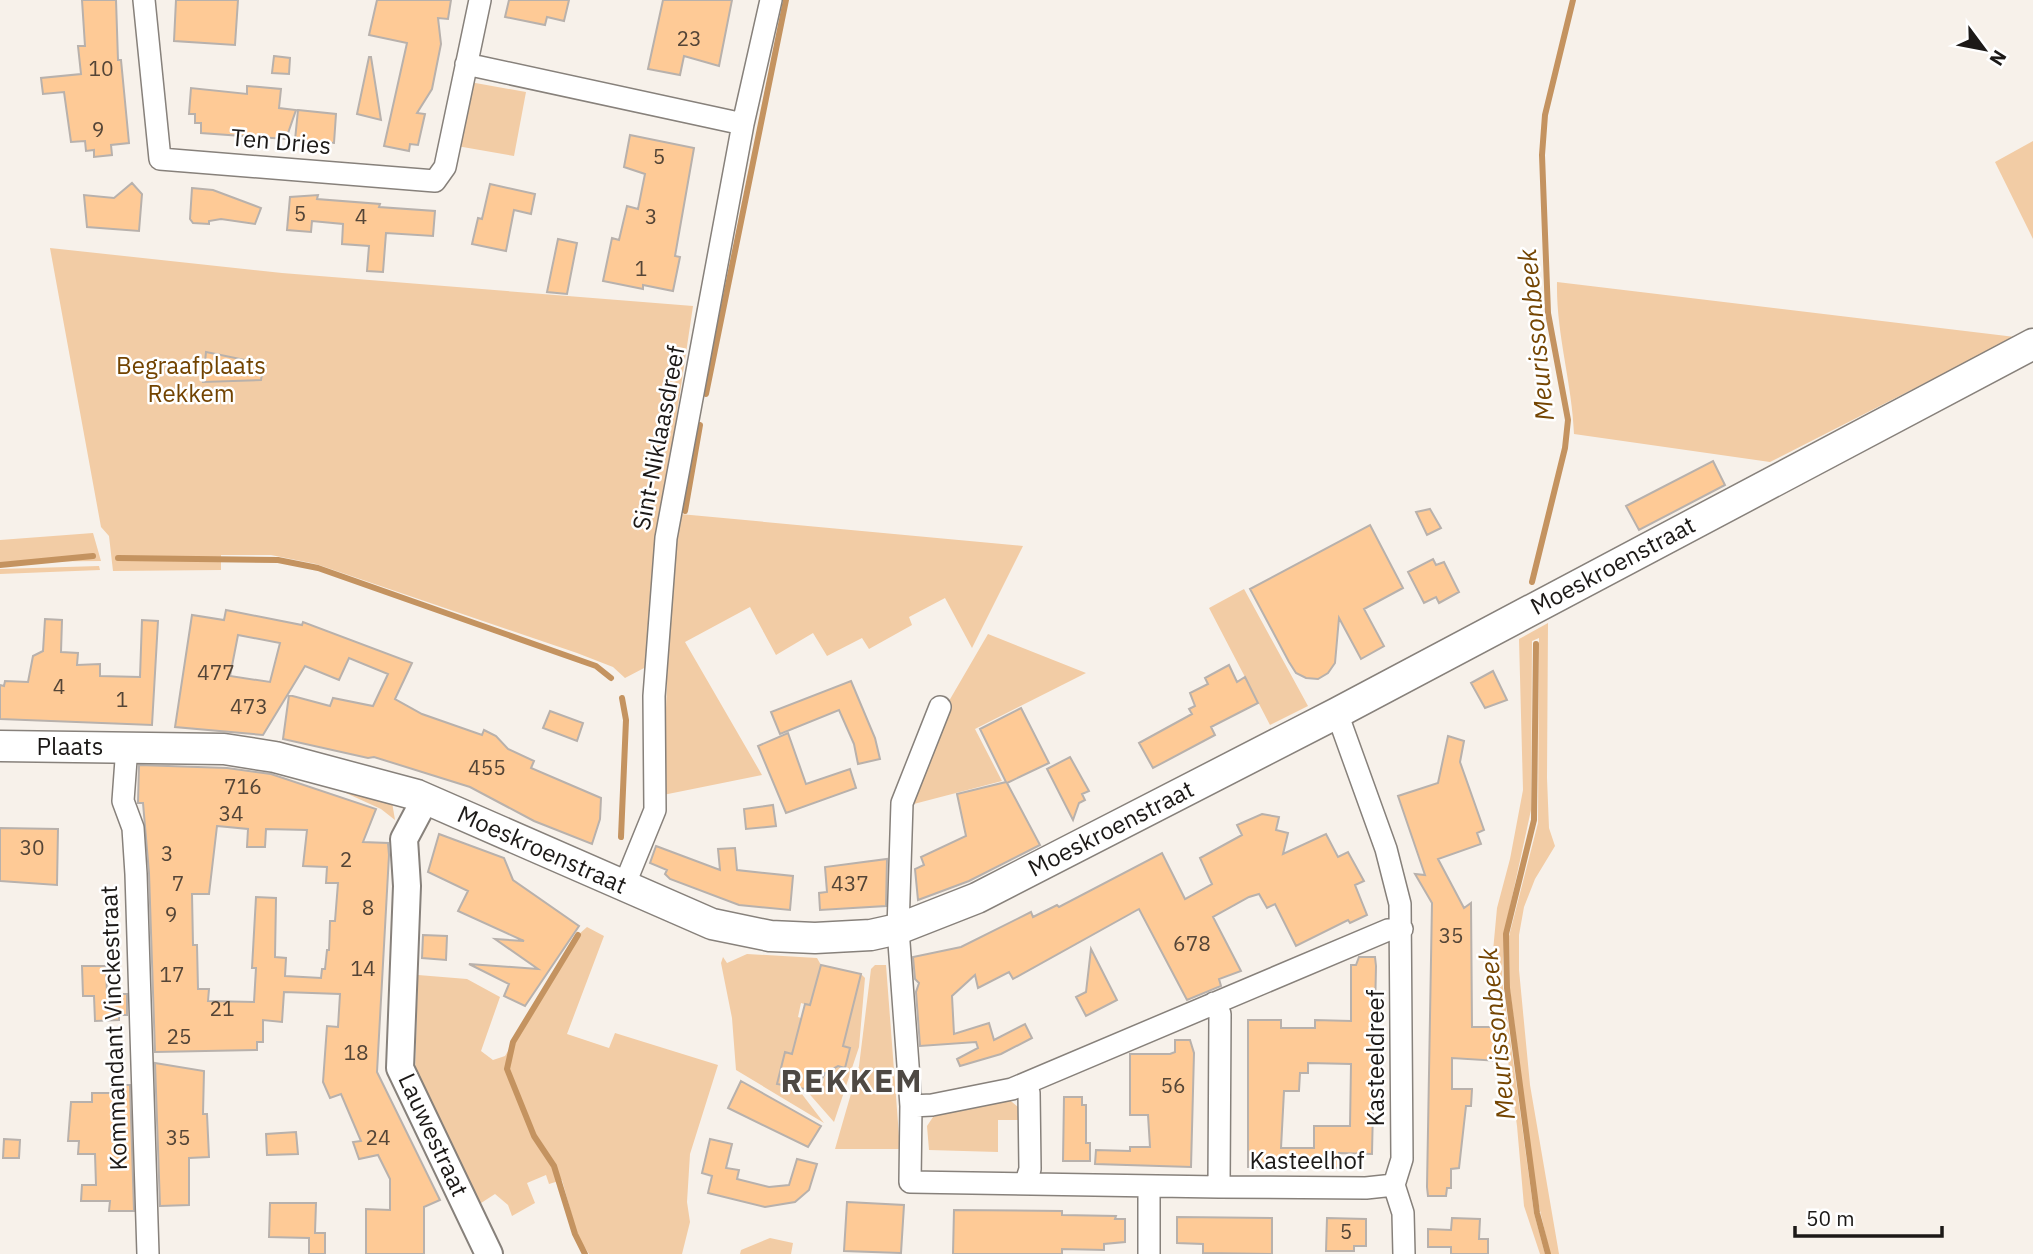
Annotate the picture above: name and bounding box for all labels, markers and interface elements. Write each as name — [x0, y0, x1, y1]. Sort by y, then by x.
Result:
north arrow — [1949, 14, 2019, 84]
house number: 23 — [676, 24, 702, 52]
text: N — [1985, 46, 2012, 70]
house number: 10 — [88, 54, 114, 82]
house number: 9 — [92, 115, 104, 143]
street label: Ten Dries — [230, 121, 333, 161]
house number: 5 — [653, 142, 665, 170]
house number: 5 — [294, 199, 306, 227]
house number: 4 — [355, 202, 367, 230]
house number: 3 — [645, 202, 657, 230]
water label: Meurissonbeek — [1509, 247, 1561, 423]
house number: 1 — [635, 254, 647, 282]
street label: Sint-Niklaasdreef — [624, 343, 692, 533]
park label: Begraafplaats Rekkem — [116, 349, 266, 409]
street label: Moeskroenstraat — [1525, 508, 1700, 622]
house number: 477 — [197, 658, 235, 686]
house number: 4 — [53, 672, 65, 700]
house number: 1 — [116, 685, 128, 713]
house number: 473 — [230, 692, 268, 720]
street label: Plaats — [37, 730, 103, 762]
house number: 455 — [468, 753, 506, 781]
house number: 716 — [224, 772, 262, 800]
street label: Moeskroenstraat — [1022, 773, 1199, 884]
street label: Moeskroenstraat — [453, 797, 632, 901]
house number: 34 — [218, 799, 244, 827]
house number: 30 — [19, 833, 45, 861]
house number: 3 — [161, 839, 173, 867]
house number: 2 — [340, 845, 352, 873]
house number: 7 — [172, 869, 184, 897]
house number: 437 — [831, 869, 869, 897]
street label: Kommandant Vinckestraat — [92, 885, 134, 1171]
house number: 8 — [362, 893, 374, 921]
house number: 9 — [165, 900, 177, 928]
house number: 35 — [1438, 921, 1464, 949]
house number: 678 — [1173, 929, 1211, 957]
water label: Meurissonbeek — [1470, 946, 1522, 1122]
house number: 14 — [350, 954, 376, 982]
house number: 17 — [159, 960, 185, 988]
street label: Kasteeldreef — [1359, 989, 1391, 1127]
house number: 21 — [209, 994, 235, 1022]
house number: 25 — [166, 1022, 192, 1050]
house number: 18 — [343, 1038, 369, 1066]
district label: REKKEM — [780, 1059, 924, 1101]
street label: Lauwestraat — [391, 1068, 476, 1201]
house number: 56 — [1160, 1071, 1186, 1099]
house number: 35 — [165, 1123, 191, 1151]
house number: 24 — [365, 1123, 391, 1151]
street label: Kasteelhof — [1249, 1144, 1365, 1176]
scale bar — [1795, 1194, 1942, 1238]
text: 50 m — [1806, 1204, 1855, 1232]
house number: 5 — [1340, 1217, 1352, 1245]

